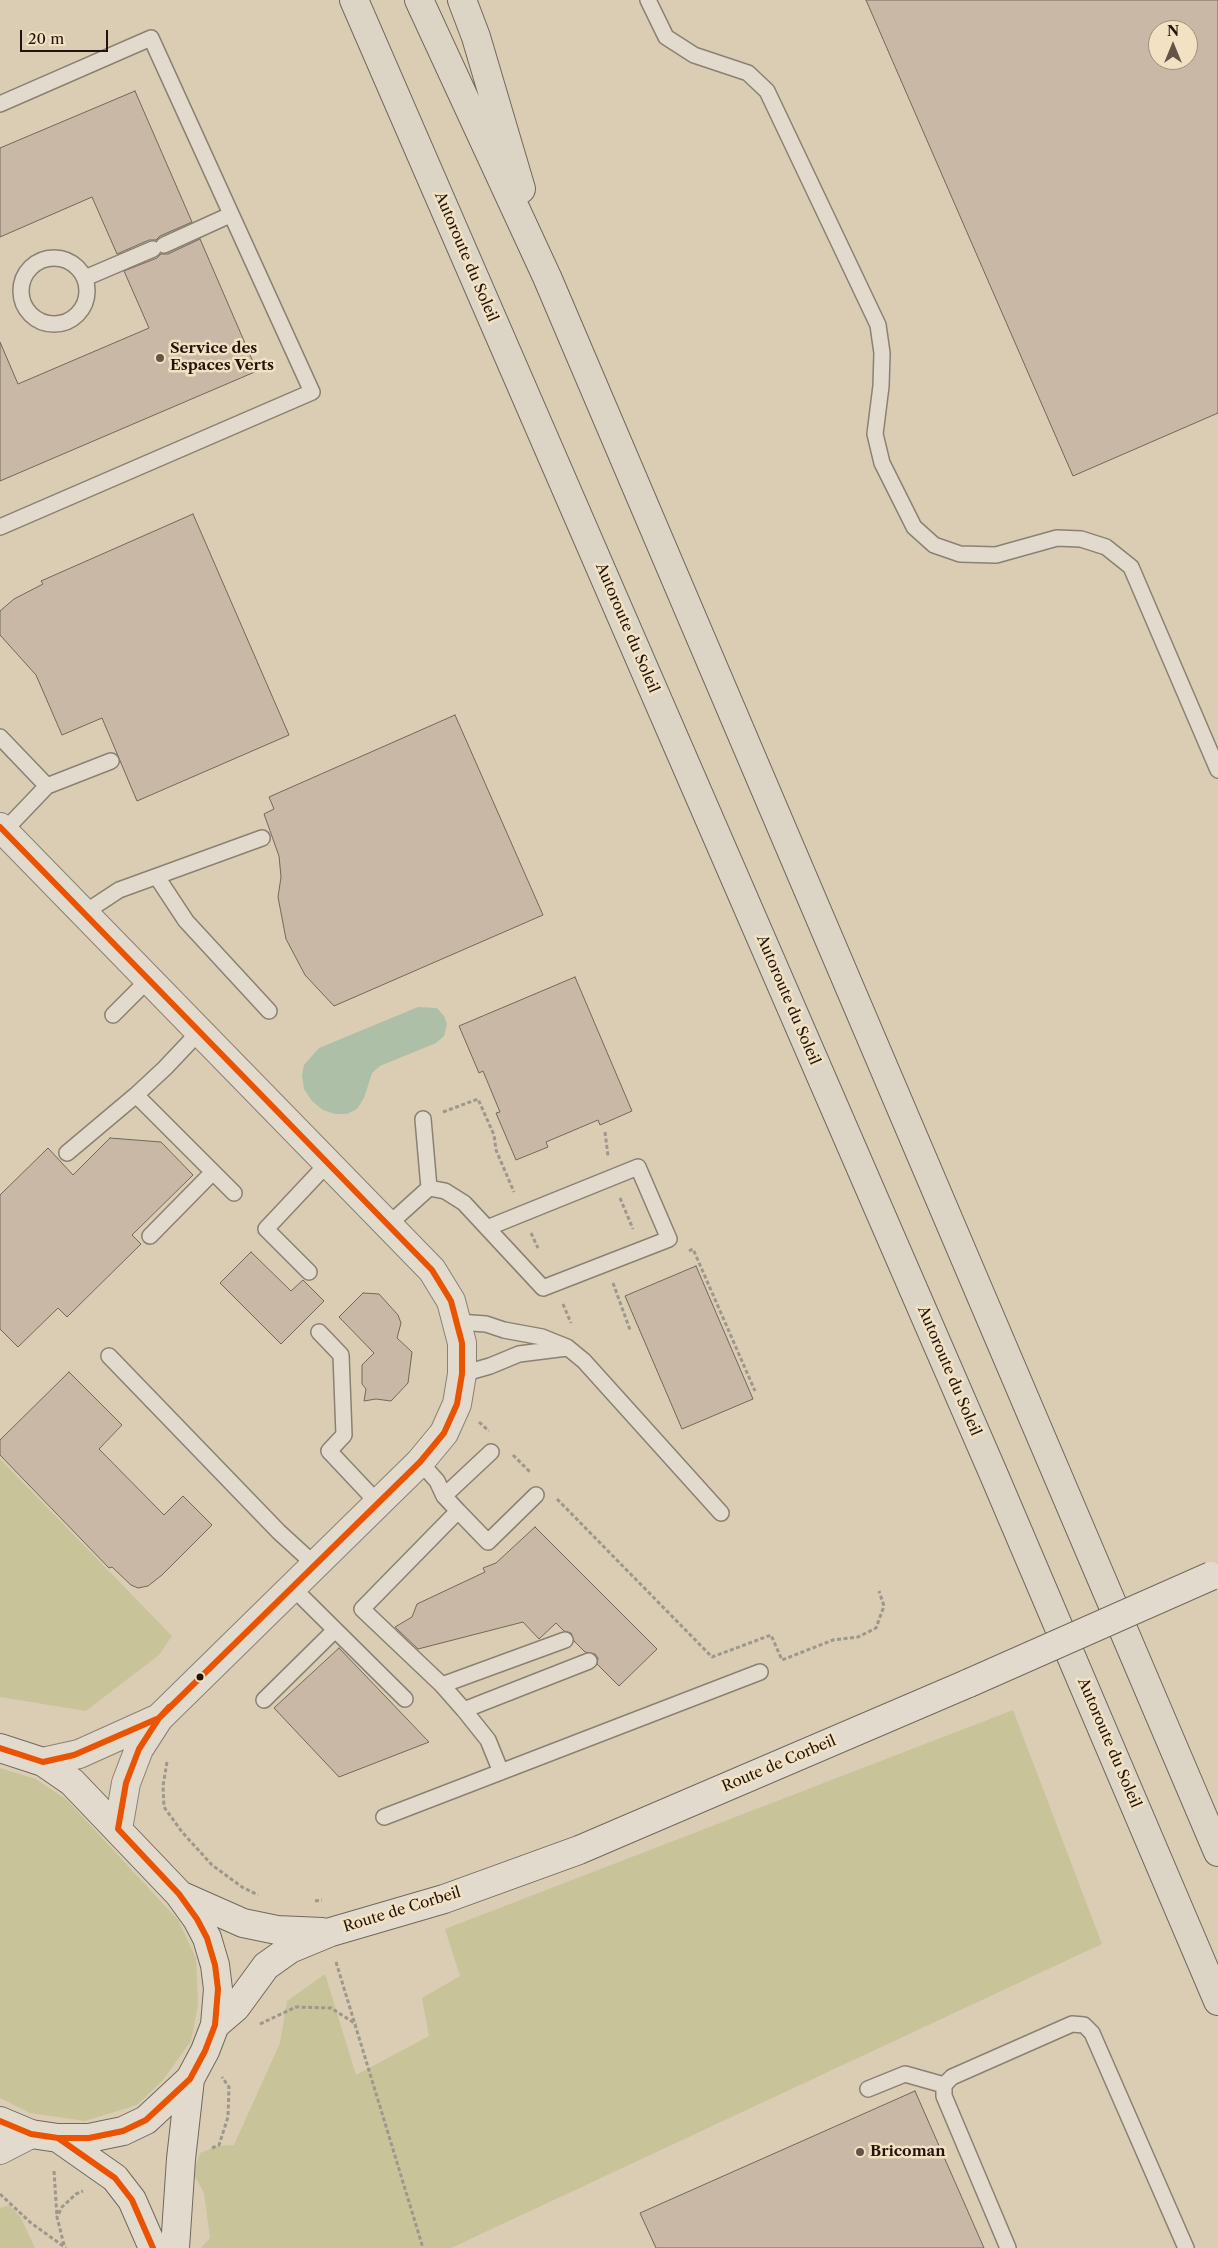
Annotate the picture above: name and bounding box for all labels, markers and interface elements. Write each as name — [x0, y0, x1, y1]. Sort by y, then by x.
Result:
scale bar — [22, 20, 110, 52]
north arrow — [1148, 20, 1198, 70]
text: N — [1167, 22, 1179, 40]
text: 20 m — [28, 29, 64, 48]
street label: Autoroute du Soleil — [430, 189, 502, 325]
place label: Service des Espaces Verts — [170, 340, 274, 375]
marker: Service des Espaces Verts — [154, 352, 166, 364]
street label: Autoroute du Soleil — [591, 560, 663, 696]
street label: Autoroute du Soleil — [752, 932, 824, 1068]
street label: Autoroute du Soleil — [913, 1303, 985, 1439]
unlabelled marker — [195, 1672, 205, 1682]
street label: Autoroute du Soleil — [1073, 1675, 1145, 1811]
street label: Route de Corbeil — [719, 1732, 839, 1796]
street label: Route de Corbeil — [341, 1884, 463, 1936]
place label: Bricoman — [870, 2143, 946, 2161]
marker: Bricoman — [854, 2146, 866, 2158]

